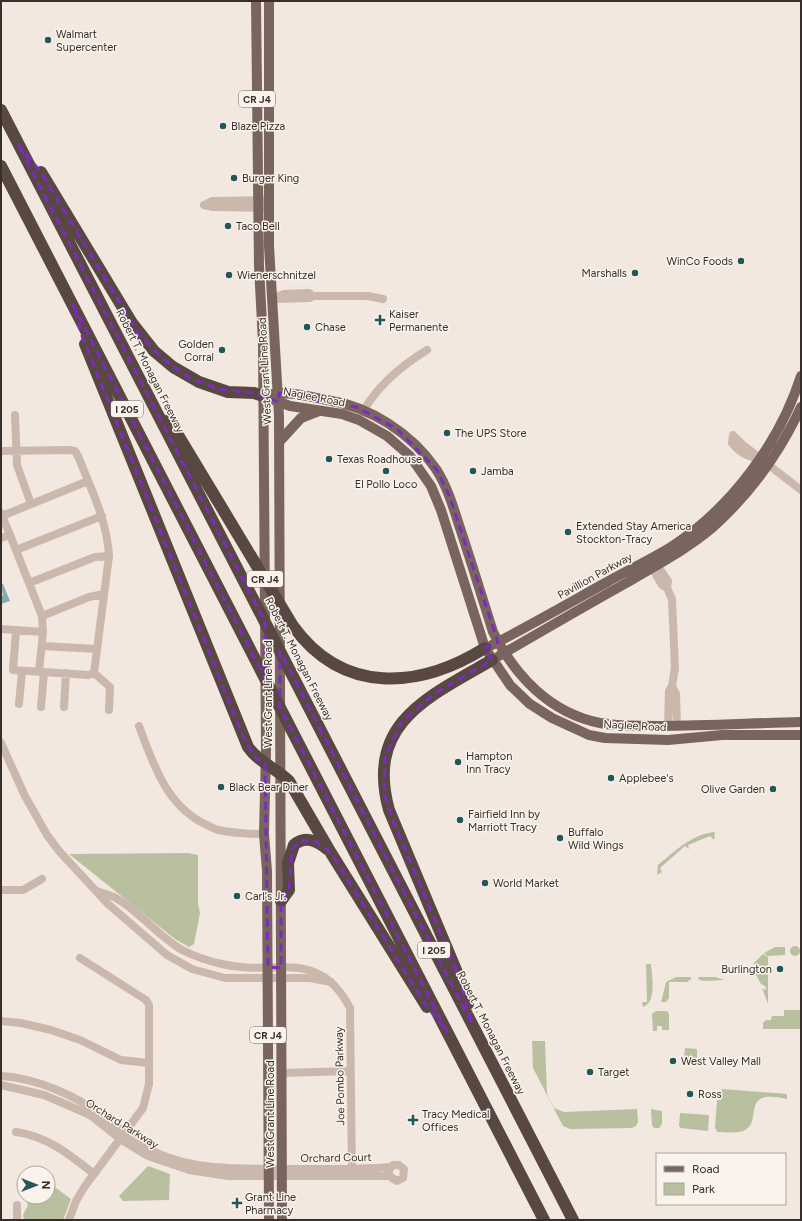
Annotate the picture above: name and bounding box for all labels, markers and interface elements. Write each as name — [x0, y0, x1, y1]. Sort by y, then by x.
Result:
place label: Walmart Supercenter — [56, 28, 117, 54]
marker: Walmart Supercenter — [43, 35, 53, 45]
road number: CR J4 — [239, 91, 275, 107]
place label: Blaze Pizza — [231, 120, 285, 133]
marker: Blaze Pizza — [218, 121, 228, 131]
place label: Burger King — [242, 172, 299, 185]
marker: Burger King — [229, 173, 239, 183]
place label: Taco Bell — [236, 220, 280, 233]
marker: Taco Bell — [223, 221, 233, 231]
place label: WinCo Foods — [666, 255, 733, 268]
marker: WinCo Foods — [736, 256, 746, 266]
place label: Marshalls — [582, 267, 627, 280]
marker: Marshalls — [630, 268, 640, 278]
place label: Wienerschnitzel — [237, 269, 316, 282]
marker: Wienerschnitzel — [224, 270, 234, 280]
street label: Robert T. Monagan Freeway — [113, 307, 187, 435]
place label: Kaiser Permanente — [389, 308, 448, 334]
marker: Kaiser Permanente — [374, 314, 386, 326]
street label: West Grant Line Road — [256, 317, 274, 425]
place label: Chase — [315, 321, 346, 334]
marker: Chase — [302, 322, 312, 332]
place label: Golden Corral — [178, 338, 214, 364]
marker: Golden Corral — [217, 345, 227, 355]
street label: Naglee Road — [282, 385, 346, 409]
road number: I 205 — [111, 401, 143, 417]
place label: The UPS Store — [455, 427, 527, 440]
marker: The UPS Store — [442, 428, 452, 438]
place label: Texas Roadhouse — [337, 453, 422, 466]
marker: Texas Roadhouse — [324, 454, 334, 464]
place label: Jamba — [481, 465, 514, 478]
marker: El Pollo Loco — [381, 466, 391, 476]
marker: Jamba — [468, 466, 478, 476]
place label: El Pollo Loco — [355, 478, 417, 491]
place label: Extended Stay America Stockton-Tracy — [576, 520, 691, 546]
marker: Extended Stay America Stockton-Tracy — [563, 527, 573, 537]
street label: Pavillion Parkway — [555, 550, 635, 602]
road number: CR J4 — [247, 571, 283, 587]
street label: Robert T. Monagan Freeway — [262, 595, 336, 723]
street label: West Grant Line Road — [262, 640, 275, 748]
street label: Naglee Road — [603, 718, 667, 734]
place label: Hampton Inn Tracy — [466, 750, 512, 776]
marker: Hampton Inn Tracy — [453, 757, 463, 767]
place label: Applebee's — [619, 772, 674, 785]
marker: Applebee's — [606, 773, 616, 783]
place label: Black Bear Diner — [229, 781, 309, 794]
marker: Black Bear Diner — [216, 782, 226, 792]
place label: Olive Garden — [701, 783, 765, 796]
marker: Olive Garden — [768, 784, 778, 794]
place label: Fairfield Inn by Marriott Tracy — [468, 808, 540, 834]
marker: Fairfield Inn by Marriott Tracy — [455, 815, 465, 825]
place label: Buffalo Wild Wings — [568, 826, 624, 852]
marker: Buffalo Wild Wings — [555, 833, 565, 843]
place label: World Market — [493, 877, 559, 890]
marker: World Market — [480, 878, 490, 888]
place label: Carl's Jr. — [245, 890, 286, 903]
marker: Carl's Jr. — [232, 891, 242, 901]
road number: I 205 — [418, 942, 450, 958]
place label: Burlington — [721, 963, 772, 976]
marker: Burlington — [775, 964, 785, 974]
street label: Robert T. Monagan Freeway — [454, 969, 528, 1097]
street label: Joe Pombo Parkway — [333, 1026, 347, 1126]
road number: CR J4 — [250, 1027, 286, 1043]
place label: West Valley Mall — [681, 1055, 761, 1068]
marker: West Valley Mall — [668, 1056, 678, 1066]
street label: West Grant Line Road — [264, 1060, 277, 1168]
place label: Target — [598, 1066, 629, 1079]
marker: Target — [585, 1067, 595, 1077]
place label: Ross — [698, 1088, 722, 1101]
marker: Ross — [685, 1089, 695, 1099]
street label: Orchard Parkway — [83, 1096, 161, 1152]
place label: Tracy Medical Offices — [422, 1108, 490, 1134]
marker: Tracy Medical Offices — [407, 1114, 419, 1126]
street label: Orchard Court — [300, 1151, 372, 1165]
legend — [656, 1153, 786, 1205]
text: Road — [692, 1162, 720, 1176]
north arrow — [16, 1165, 56, 1205]
text: N — [39, 1181, 52, 1189]
text: Park — [692, 1182, 715, 1196]
place label: Grant Line Pharmacy — [245, 1191, 296, 1217]
marker: Grant Line Pharmacy — [232, 1198, 242, 1208]

